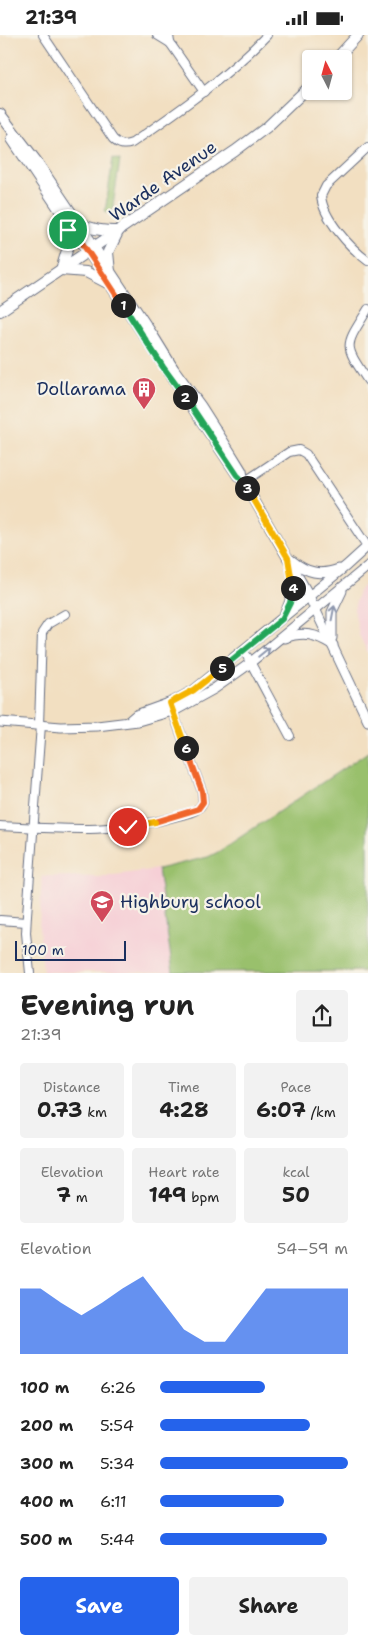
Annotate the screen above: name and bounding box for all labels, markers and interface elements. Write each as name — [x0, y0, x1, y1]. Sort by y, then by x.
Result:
text: 21:39 — [25, 5, 77, 30]
north arrow — [302, 50, 352, 100]
map controls — [302, 50, 352, 100]
street label: Warde Avenue — [104, 135, 222, 227]
pin — [47, 209, 89, 251]
icon: arrive — [54, 216, 82, 244]
pin: 1 — [110, 293, 136, 317]
text: 1 — [120, 296, 127, 314]
building icon: Dollarama — [131, 376, 157, 410]
place label: Dollarama — [37, 377, 126, 401]
pin: 2 — [172, 385, 198, 409]
text: 2 — [181, 388, 190, 406]
pin: 3 — [234, 475, 260, 501]
text: 3 — [243, 479, 252, 497]
pin: 4 — [280, 575, 306, 601]
text: 4 — [289, 579, 298, 597]
one-way arrow — [329, 606, 338, 622]
one-way arrow — [258, 646, 271, 657]
pin: 5 — [210, 655, 234, 681]
text: 5 — [218, 659, 227, 677]
pin: 6 — [174, 735, 198, 761]
text: 6 — [182, 739, 191, 757]
pin — [107, 806, 149, 848]
icon: check — [114, 813, 142, 841]
school or university icon: Highbury school — [89, 889, 115, 923]
place label: Highbury school — [120, 890, 261, 914]
scale bar — [15, 937, 126, 961]
text: 100 m — [22, 941, 64, 959]
text: Evening run — [20, 986, 195, 1024]
button: share — [296, 990, 348, 1042]
text: 21:39 — [20, 1024, 62, 1045]
text: Distance — [43, 1078, 101, 1096]
text: Time — [168, 1078, 200, 1096]
text: Pace — [281, 1078, 311, 1096]
text: 0.73 — [37, 1096, 83, 1124]
text: 4:28 — [159, 1096, 209, 1124]
text: 6:07 — [256, 1096, 306, 1124]
text: km — [83, 1103, 107, 1121]
text: /km — [306, 1103, 336, 1121]
text: Elevation — [41, 1163, 103, 1181]
text: Heart rate — [148, 1163, 220, 1181]
text: kcal — [282, 1163, 310, 1181]
text: 7 — [56, 1181, 71, 1209]
text: 149 — [149, 1181, 187, 1209]
text: 50 — [282, 1181, 310, 1209]
text: m — [71, 1188, 88, 1206]
text: bpm — [187, 1188, 219, 1206]
text: Elevation — [20, 1238, 92, 1259]
text: 54–59 m — [277, 1238, 348, 1259]
text: 100 m — [20, 1377, 69, 1398]
text: 6:26 — [100, 1377, 136, 1398]
text: 200 m — [20, 1415, 73, 1436]
text: 5:54 — [100, 1415, 134, 1436]
text: 300 m — [20, 1453, 74, 1474]
text: 5:34 — [100, 1453, 135, 1474]
text: 400 m — [20, 1491, 74, 1512]
text: 6:11 — [100, 1491, 127, 1512]
text: 500 m — [20, 1529, 72, 1550]
text: 5:44 — [100, 1529, 135, 1550]
button: Save — [20, 1577, 179, 1635]
button: Share — [189, 1577, 348, 1635]

